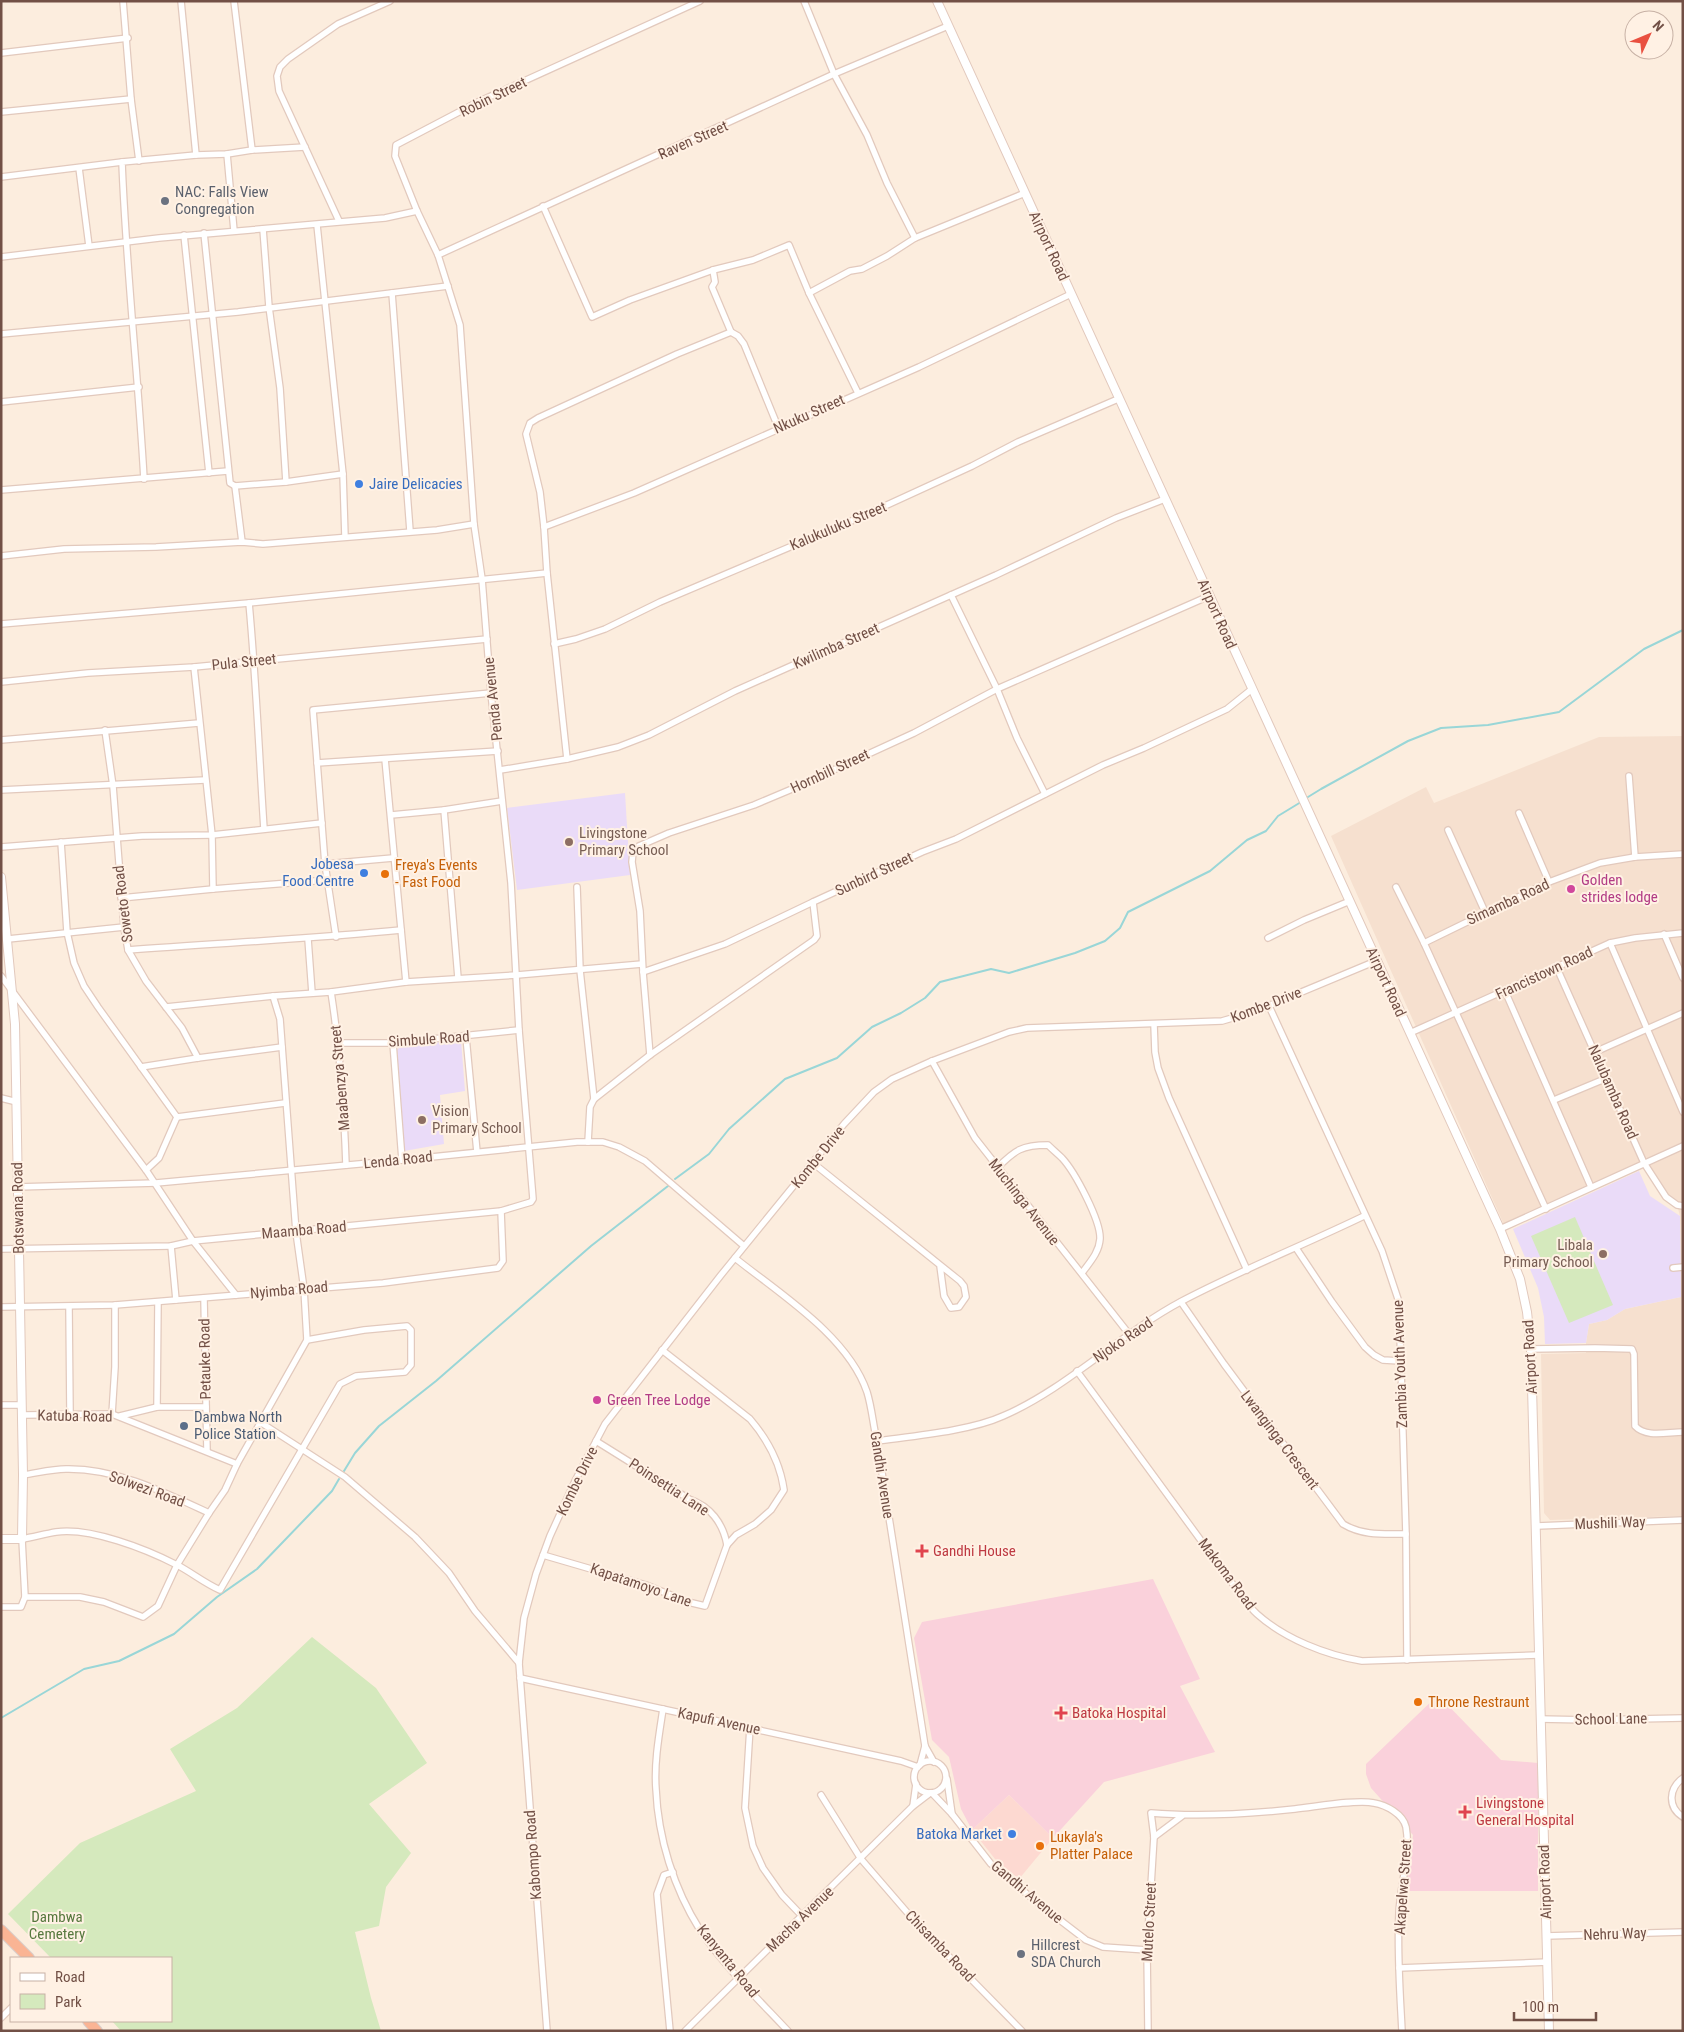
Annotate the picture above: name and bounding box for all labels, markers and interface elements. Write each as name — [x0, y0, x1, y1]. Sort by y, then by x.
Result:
north arrow — [1624, 10, 1674, 60]
text: N — [1650, 17, 1667, 35]
street label: Robin Street — [457, 73, 529, 121]
street label: Raven Street — [655, 117, 731, 163]
place label: NAC: Falls View Congregation — [175, 183, 269, 218]
marker: NAC: Falls View Congregation — [159, 195, 171, 207]
street label: Airport Road — [1025, 208, 1073, 284]
street label: Nkuku Street — [771, 390, 847, 438]
place label: Jaire Delicacies — [369, 475, 463, 493]
marker: Jaire Delicacies — [353, 478, 365, 490]
street label: Kalukuluku Street — [787, 498, 889, 554]
street label: Airport Road — [1194, 576, 1240, 652]
street label: Kwilimba Street — [790, 619, 882, 673]
street label: Pula Street — [211, 650, 277, 674]
street label: Penda Avenue — [480, 656, 506, 742]
street label: Hornbill Street — [788, 745, 872, 797]
place label: Livingstone Primary School — [579, 824, 669, 859]
marker: Livingstone Primary School — [563, 836, 575, 848]
street label: Sunbird Street — [832, 848, 916, 900]
place label: Jobesa Food Centre — [282, 855, 354, 890]
place label: Freya's Events - Fast Food — [395, 856, 478, 891]
street label: Soweto Road — [109, 864, 137, 944]
marker: Jobesa Food Centre — [358, 867, 370, 879]
marker: Freya's Events - Fast Food — [379, 868, 391, 880]
place label: Golden strides lodge — [1581, 871, 1658, 906]
street label: Simamba Road — [1464, 875, 1552, 929]
marker: Golden strides lodge — [1565, 883, 1577, 895]
street label: Francistown Road — [1492, 943, 1596, 1003]
street label: Airport Road — [1362, 944, 1410, 1020]
street label: Kombe Drive — [1228, 983, 1304, 1027]
street label: Maabenzya Street — [326, 1024, 354, 1132]
street label: Simbule Road — [388, 1027, 470, 1051]
street label: Nalubamba Road — [1584, 1042, 1642, 1142]
place label: Vision Primary School — [432, 1102, 522, 1137]
marker: Vision Primary School — [416, 1114, 428, 1126]
street label: Kombe Drive — [788, 1122, 848, 1192]
street label: Lenda Road — [362, 1147, 434, 1173]
street label: Muchinga Avenue — [985, 1155, 1063, 1249]
street label: Botswana Road — [8, 1162, 28, 1254]
street label: Maamba Road — [261, 1217, 347, 1243]
place label: Libala Primary School — [1503, 1236, 1593, 1271]
marker: Libala Primary School — [1597, 1248, 1609, 1260]
street label: Nyimba Road — [249, 1278, 329, 1302]
street label: Zambia Youth Avenue — [1389, 1300, 1411, 1428]
street label: Njoko Raod — [1090, 1314, 1156, 1366]
street label: Petauke Road — [195, 1318, 215, 1400]
street label: Airport Road — [1519, 1319, 1541, 1395]
street label: Lwanginga Crescent — [1237, 1387, 1323, 1493]
place label: Green Tree Lodge — [607, 1391, 711, 1409]
marker: Green Tree Lodge — [591, 1394, 603, 1406]
street label: Katuba Road — [37, 1406, 113, 1426]
place label: Dambwa North Police Station — [194, 1408, 282, 1443]
marker: Dambwa North Police Station — [178, 1420, 190, 1432]
street label: Gandhi Avenue — [866, 1430, 898, 1520]
street label: Kombe Drive — [553, 1444, 601, 1518]
street label: Poinsettia Lane — [626, 1454, 712, 1520]
street label: Solwezi Road — [107, 1467, 187, 1511]
street label: Mushili Way — [1574, 1513, 1646, 1533]
street label: Makoma Road — [1194, 1535, 1260, 1613]
place label: Gandhi House — [933, 1542, 1016, 1560]
marker: Gandhi House — [915, 1544, 929, 1558]
street label: Kapatamoyo Lane — [588, 1559, 694, 1611]
place label: Throne Restraunt — [1428, 1693, 1529, 1711]
marker: Throne Restraunt — [1412, 1696, 1424, 1708]
street label: Kapufi Avenue — [676, 1703, 762, 1739]
place label: Batoka Hospital — [1072, 1704, 1166, 1722]
marker: Batoka Hospital — [1054, 1706, 1068, 1720]
street label: School Lane — [1575, 1709, 1647, 1729]
place label: Livingstone General Hospital — [1476, 1794, 1574, 1829]
marker: Livingstone General Hospital — [1458, 1805, 1472, 1819]
street label: Kabompo Road — [521, 1809, 545, 1901]
place label: Batoka Market — [916, 1825, 1002, 1843]
marker: Batoka Market — [1006, 1828, 1018, 1840]
place label: Lukayla's Platter Palace — [1050, 1828, 1133, 1863]
street label: Akapelwa Street — [1391, 1838, 1415, 1936]
marker: Lukayla's Platter Palace — [1034, 1840, 1046, 1852]
street label: Airport Road — [1535, 1844, 1555, 1920]
street label: Gandhi Avenue — [987, 1857, 1067, 1927]
street label: Macha Avenue — [763, 1882, 837, 1956]
street label: Mutelo Street — [1138, 1882, 1160, 1962]
street label: Chisamba Road — [901, 1906, 979, 1986]
park label: Dambwa Cemetery — [29, 1908, 85, 1943]
street label: Kanyanta Road — [693, 1921, 763, 2001]
street label: Nehru Way — [1583, 1924, 1647, 1944]
place label: Hillcrest SDA Church — [1031, 1936, 1101, 1971]
marker: Hillcrest SDA Church — [1015, 1948, 1027, 1960]
legend — [10, 1957, 172, 2022]
text: Road — [55, 1968, 85, 1986]
scale bar — [1514, 1990, 1596, 2022]
text: Park — [55, 1993, 82, 2011]
text: 100 m — [1522, 1998, 1559, 2016]

